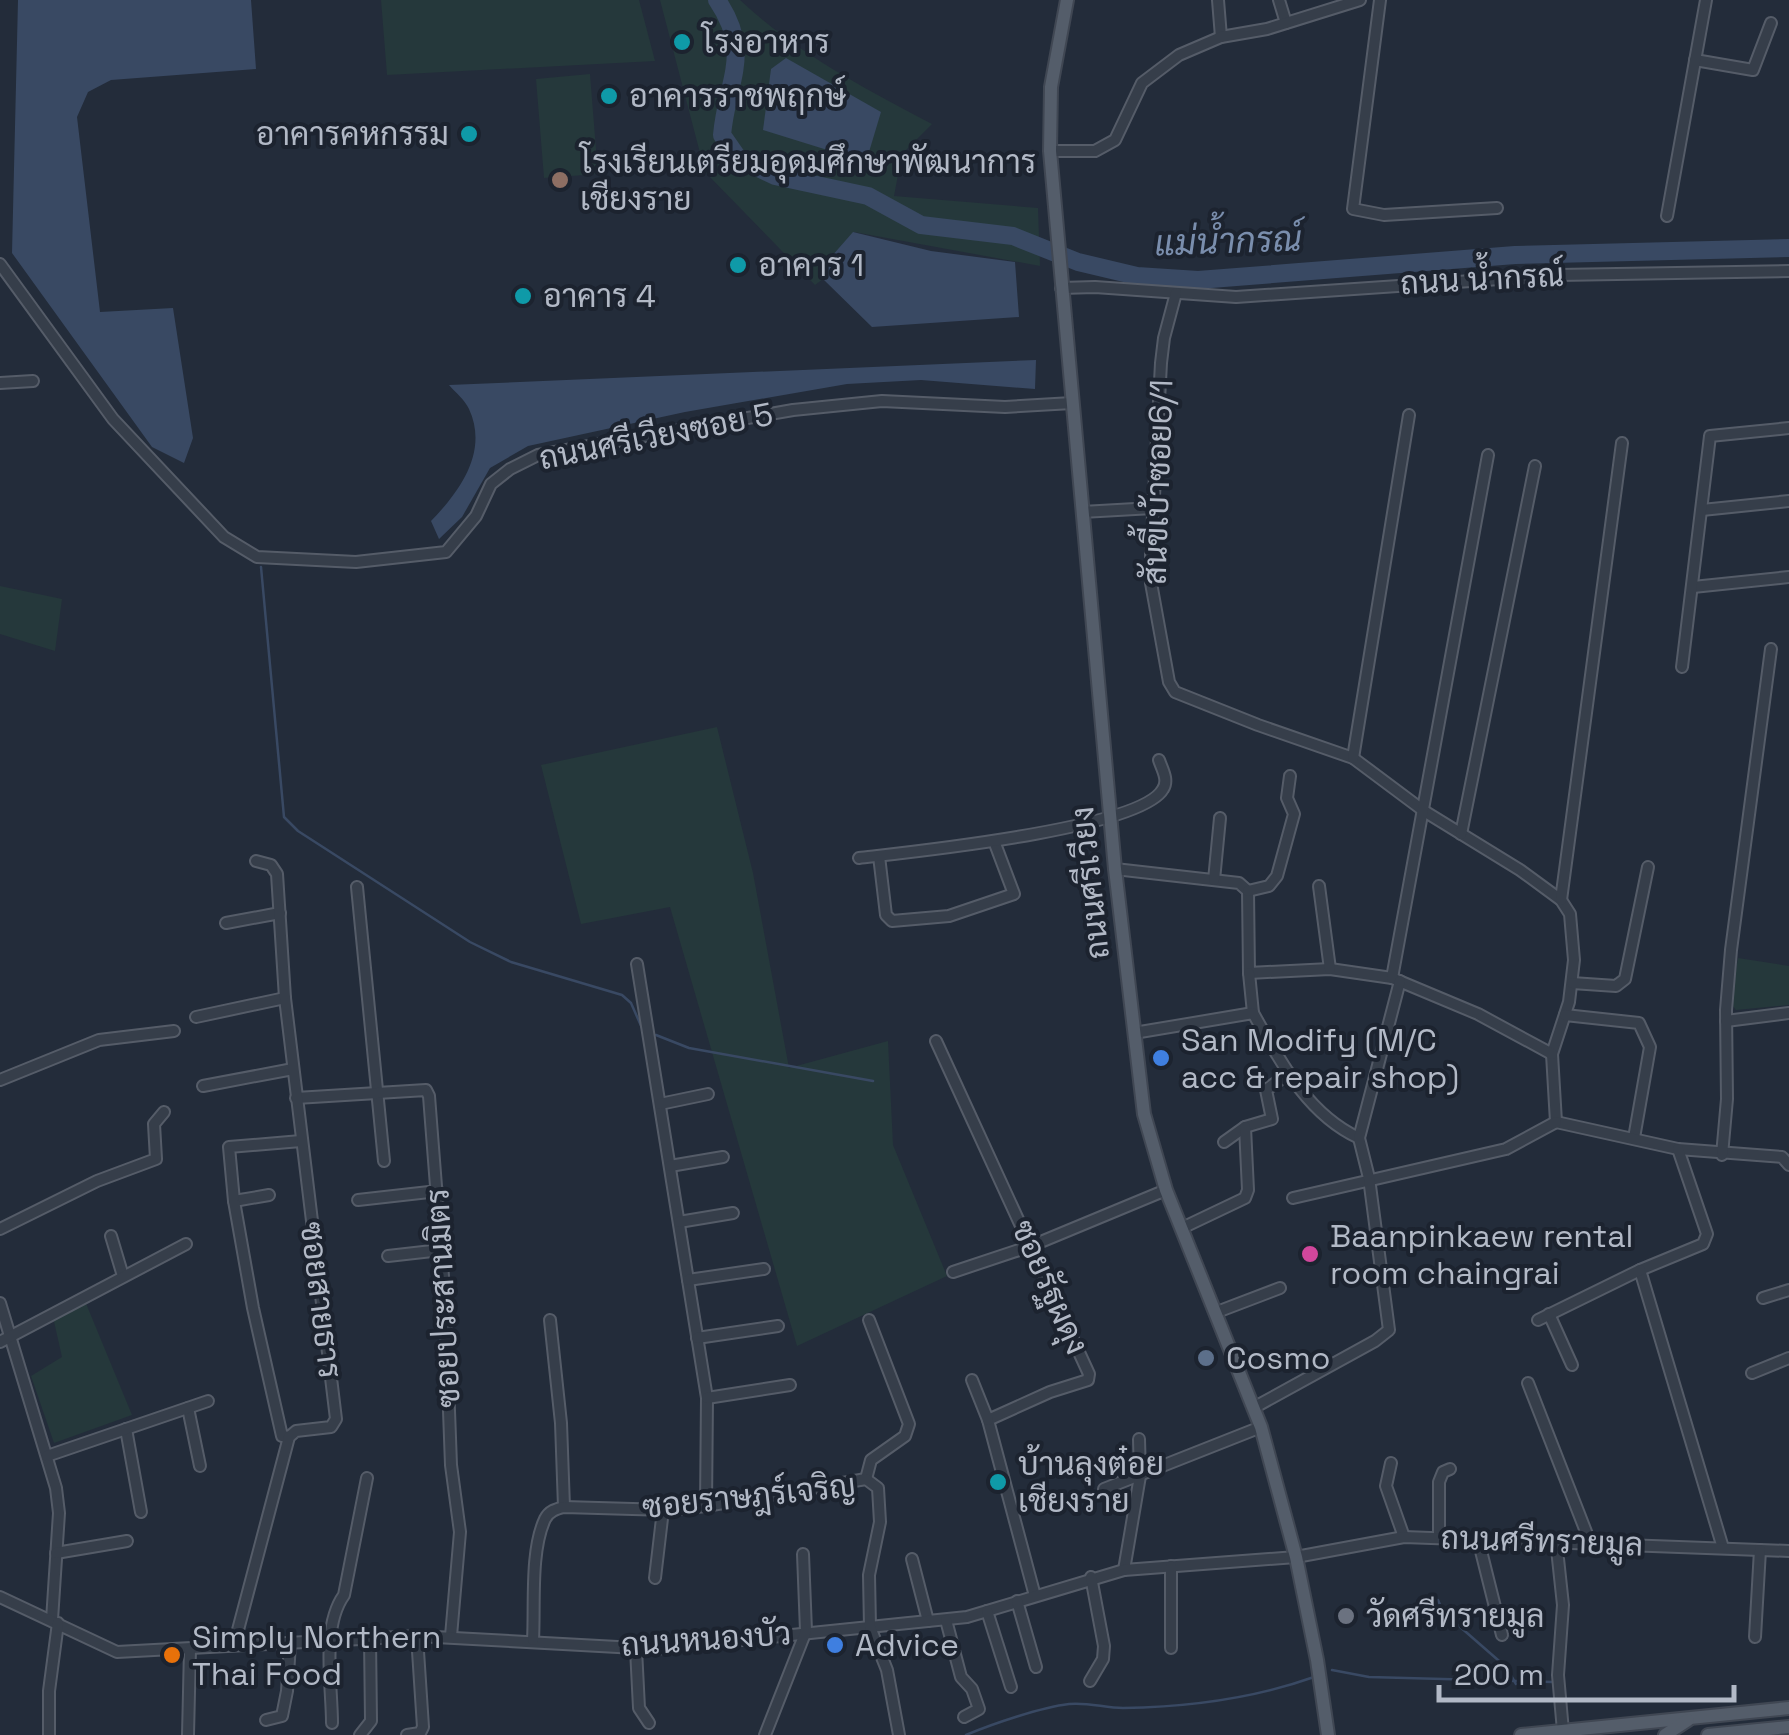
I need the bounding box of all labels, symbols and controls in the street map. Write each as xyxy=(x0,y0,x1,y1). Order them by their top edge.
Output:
place label: โรงอาหาร xyxy=(700,21,830,62)
marker: โรงอาหาร xyxy=(671,31,693,53)
place label: อาคารราชพฤกษ์ xyxy=(629,75,846,116)
marker: อาคารราชพฤกษ์ xyxy=(598,85,620,107)
place label: อาคารคหกรรม xyxy=(256,114,449,154)
marker: อาคารคหกรรม xyxy=(458,123,480,145)
place label: โรงเรียนเตรียมอุดมศึกษาพัฒนาการ เชียงราย xyxy=(578,141,1036,219)
marker: โรงเรียนเตรียมอุดมศึกษาพัฒนาการ เชียงราย xyxy=(549,169,571,191)
water label: แม่น้ำกรณ์ xyxy=(1153,206,1307,266)
place label: อาคาร 1 xyxy=(758,245,864,285)
street label: ถนน น้ำกรณ์ xyxy=(1399,246,1565,303)
marker: อาคาร 1 xyxy=(727,254,749,276)
place label: อาคาร 4 xyxy=(543,276,656,316)
marker: อาคาร 4 xyxy=(512,285,534,307)
street label: สันขี้เบ้าซอย6/1 xyxy=(1125,378,1182,585)
street label: ถนนศรีเวียงซอย 5 xyxy=(536,394,776,478)
street label: ถนนศรีเวียง xyxy=(1062,805,1118,961)
place label: San Modify (M/C acc & repair shop) xyxy=(1181,1020,1459,1097)
marker: San Modify (M/C acc & repair shop) xyxy=(1150,1047,1172,1069)
street label: ซอยประสานมิตร xyxy=(417,1187,469,1409)
street label: ซอยรัฐผดุง xyxy=(1001,1214,1097,1361)
place label: Baanpinkaew rental room chaingrai xyxy=(1330,1216,1633,1293)
street label: ซอยสายธาร xyxy=(292,1219,350,1381)
marker: Baanpinkaew rental room chaingrai xyxy=(1299,1243,1321,1265)
place label: Cosmo xyxy=(1226,1338,1330,1378)
marker: Cosmo xyxy=(1195,1347,1217,1369)
place label: บ้านลุงต๋อย เชียงราย xyxy=(1018,1443,1164,1521)
street label: ซอยราษฎร์เจริญ xyxy=(640,1464,858,1528)
marker: บ้านลุงต๋อย เชียงราย xyxy=(987,1471,1009,1493)
street label: ถนนศรีทรายมูล xyxy=(1440,1517,1644,1567)
place label: วัดศรีทรายมูล xyxy=(1366,1596,1545,1638)
marker: วัดศรีทรายมูล xyxy=(1335,1605,1357,1627)
street label: ถนนหนองบัว xyxy=(620,1613,792,1665)
place label: Simply Northern Thai Food xyxy=(192,1617,441,1694)
place label: Advice xyxy=(855,1625,959,1665)
marker: Advice xyxy=(824,1634,846,1656)
scale bar xyxy=(1439,1640,1734,1702)
marker: Simply Northern Thai Food xyxy=(161,1644,183,1666)
text: 200 m xyxy=(1454,1655,1544,1694)

